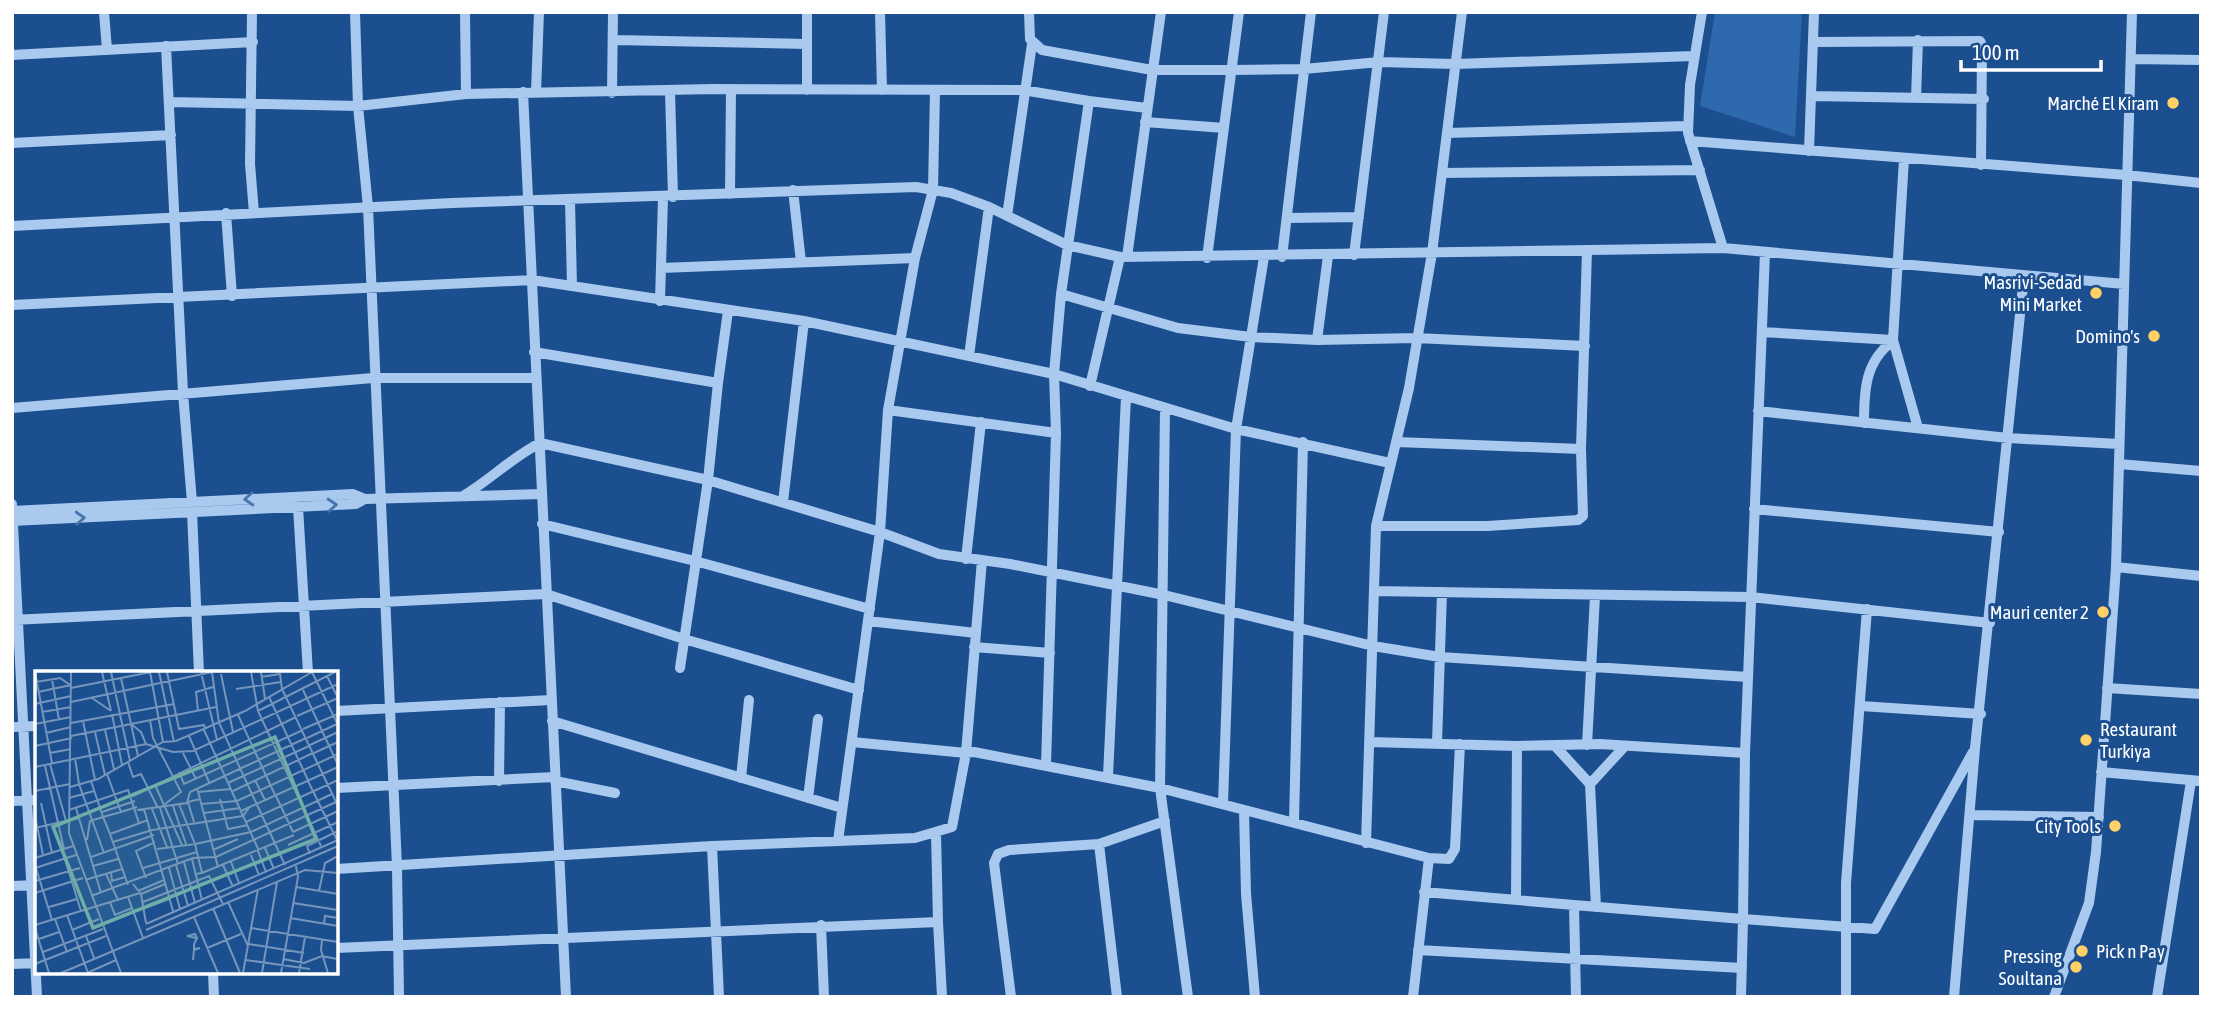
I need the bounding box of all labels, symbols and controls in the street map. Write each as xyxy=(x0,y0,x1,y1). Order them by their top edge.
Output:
scale bar xyxy=(1961,28,2101,72)
text: 100 m xyxy=(1972,40,2020,64)
place label: Marché El Kiram xyxy=(2047,92,2159,114)
marker: Marché El Kiram xyxy=(2165,95,2181,111)
place label: Masrivi-Sedad Mini Market xyxy=(1983,271,2082,315)
marker: Masrivi-Sedad Mini Market xyxy=(2088,285,2104,301)
place label: Domino's xyxy=(2075,325,2140,347)
marker: Domino's xyxy=(2146,328,2162,344)
one-way arrow xyxy=(243,491,254,506)
one-way arrow xyxy=(327,498,338,513)
one-way arrow xyxy=(75,511,86,526)
place label: Mauri center 2 xyxy=(1990,601,2089,623)
marker: Mauri center 2 xyxy=(2095,604,2111,620)
inset map xyxy=(35,671,338,974)
place label: Restaurant Turkiya xyxy=(2100,718,2177,762)
marker: Restaurant Turkiya xyxy=(2078,732,2094,748)
place label: City Tools xyxy=(2035,815,2101,837)
marker: City Tools xyxy=(2107,818,2123,834)
place label: Pick n Pay xyxy=(2096,940,2165,962)
marker: Pick n Pay xyxy=(2074,943,2090,959)
place label: Pressing Soultana xyxy=(1999,945,2063,989)
marker: Pressing Soultana xyxy=(2068,959,2084,975)

